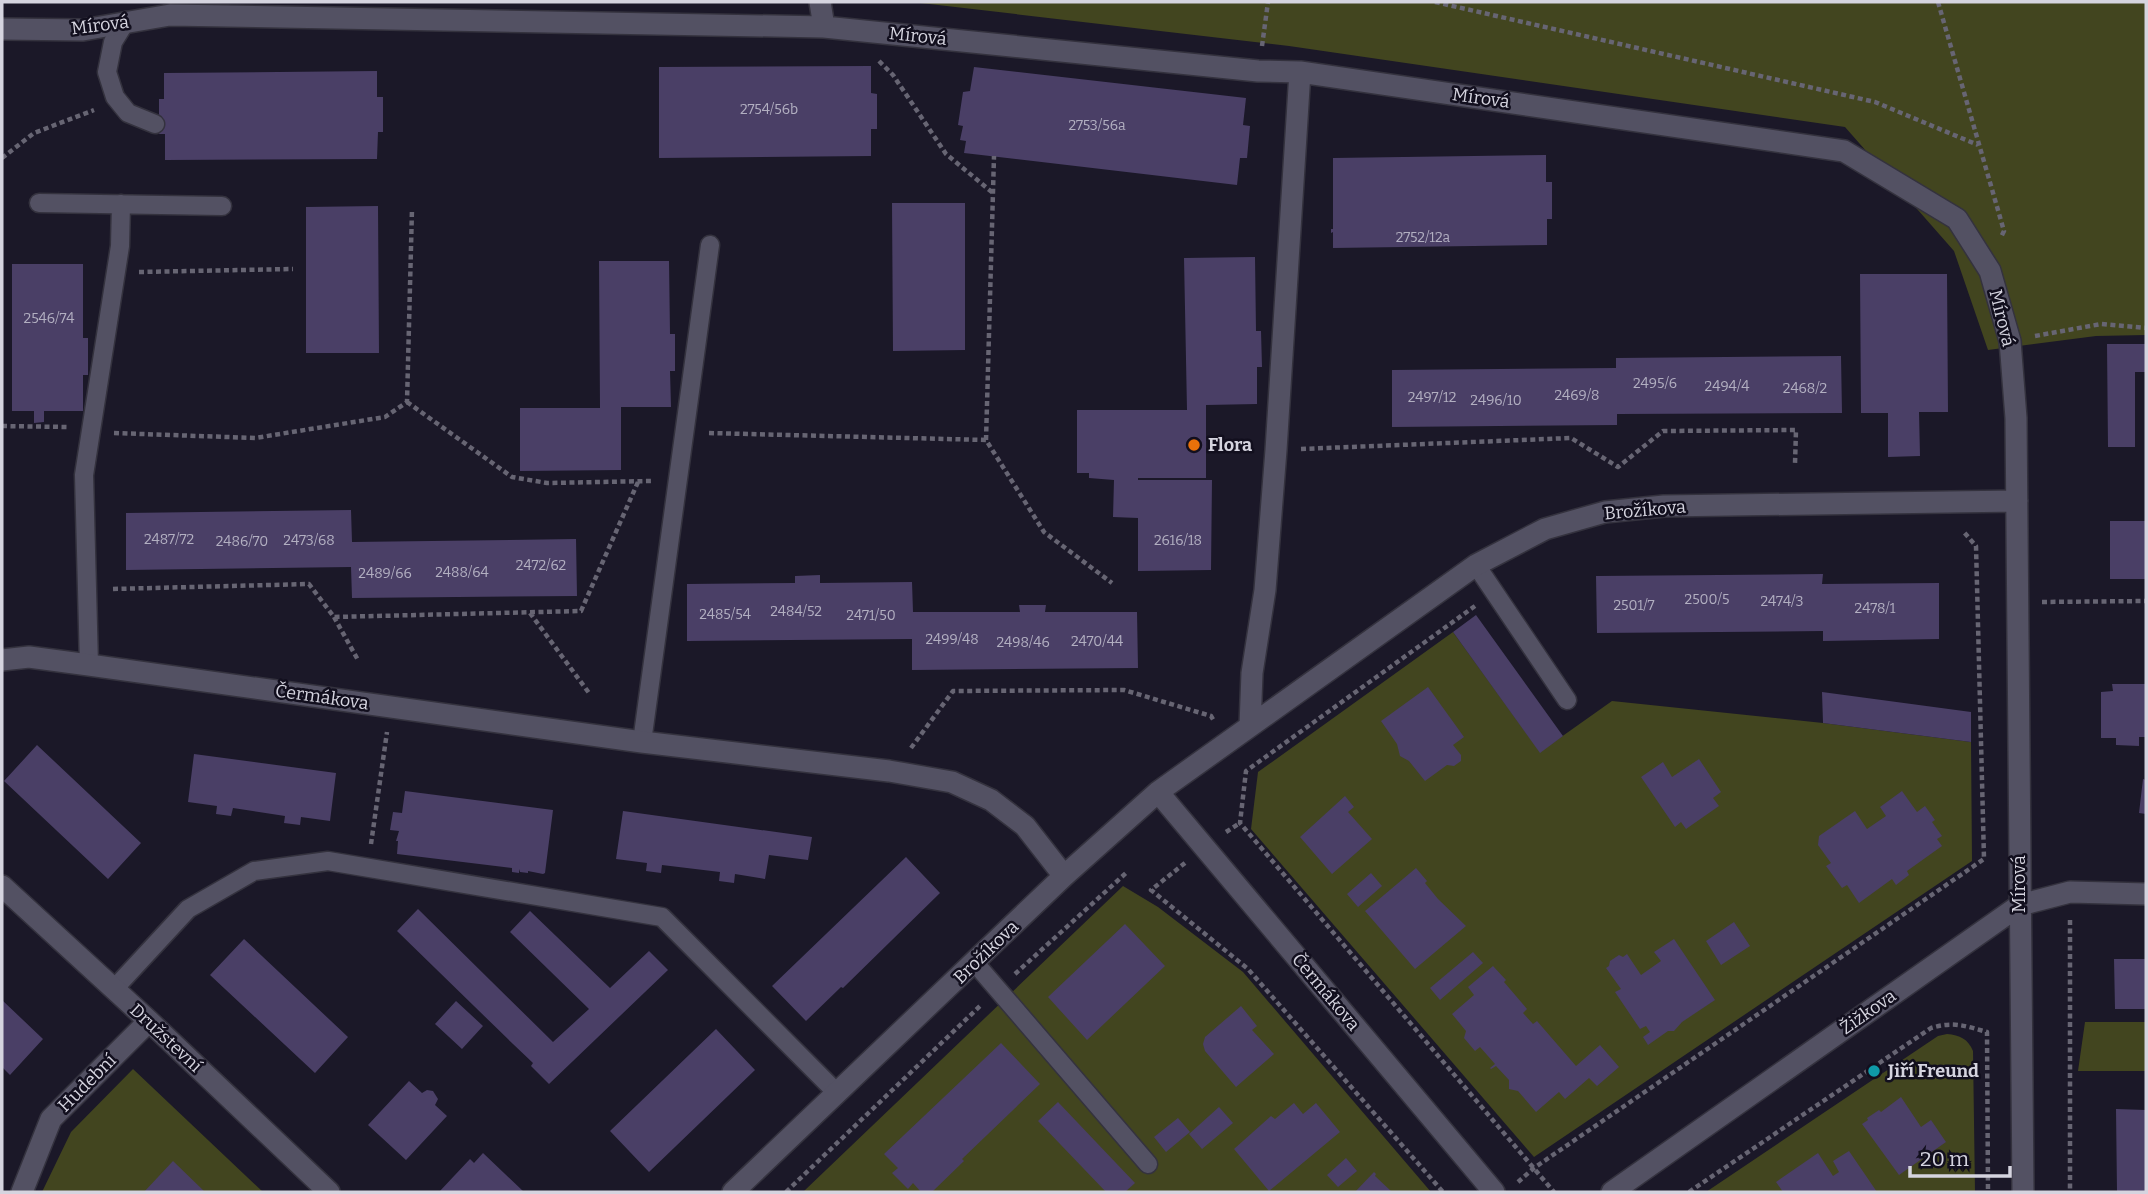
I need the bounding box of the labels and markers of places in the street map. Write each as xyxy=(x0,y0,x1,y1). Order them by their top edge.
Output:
place label: Flora xyxy=(1208,434,1252,456)
marker: Flora xyxy=(1186,437,1202,453)
place label: Jiří Freund xyxy=(1887,1060,1979,1082)
marker: Jiří Freund xyxy=(1866,1063,1882,1079)

